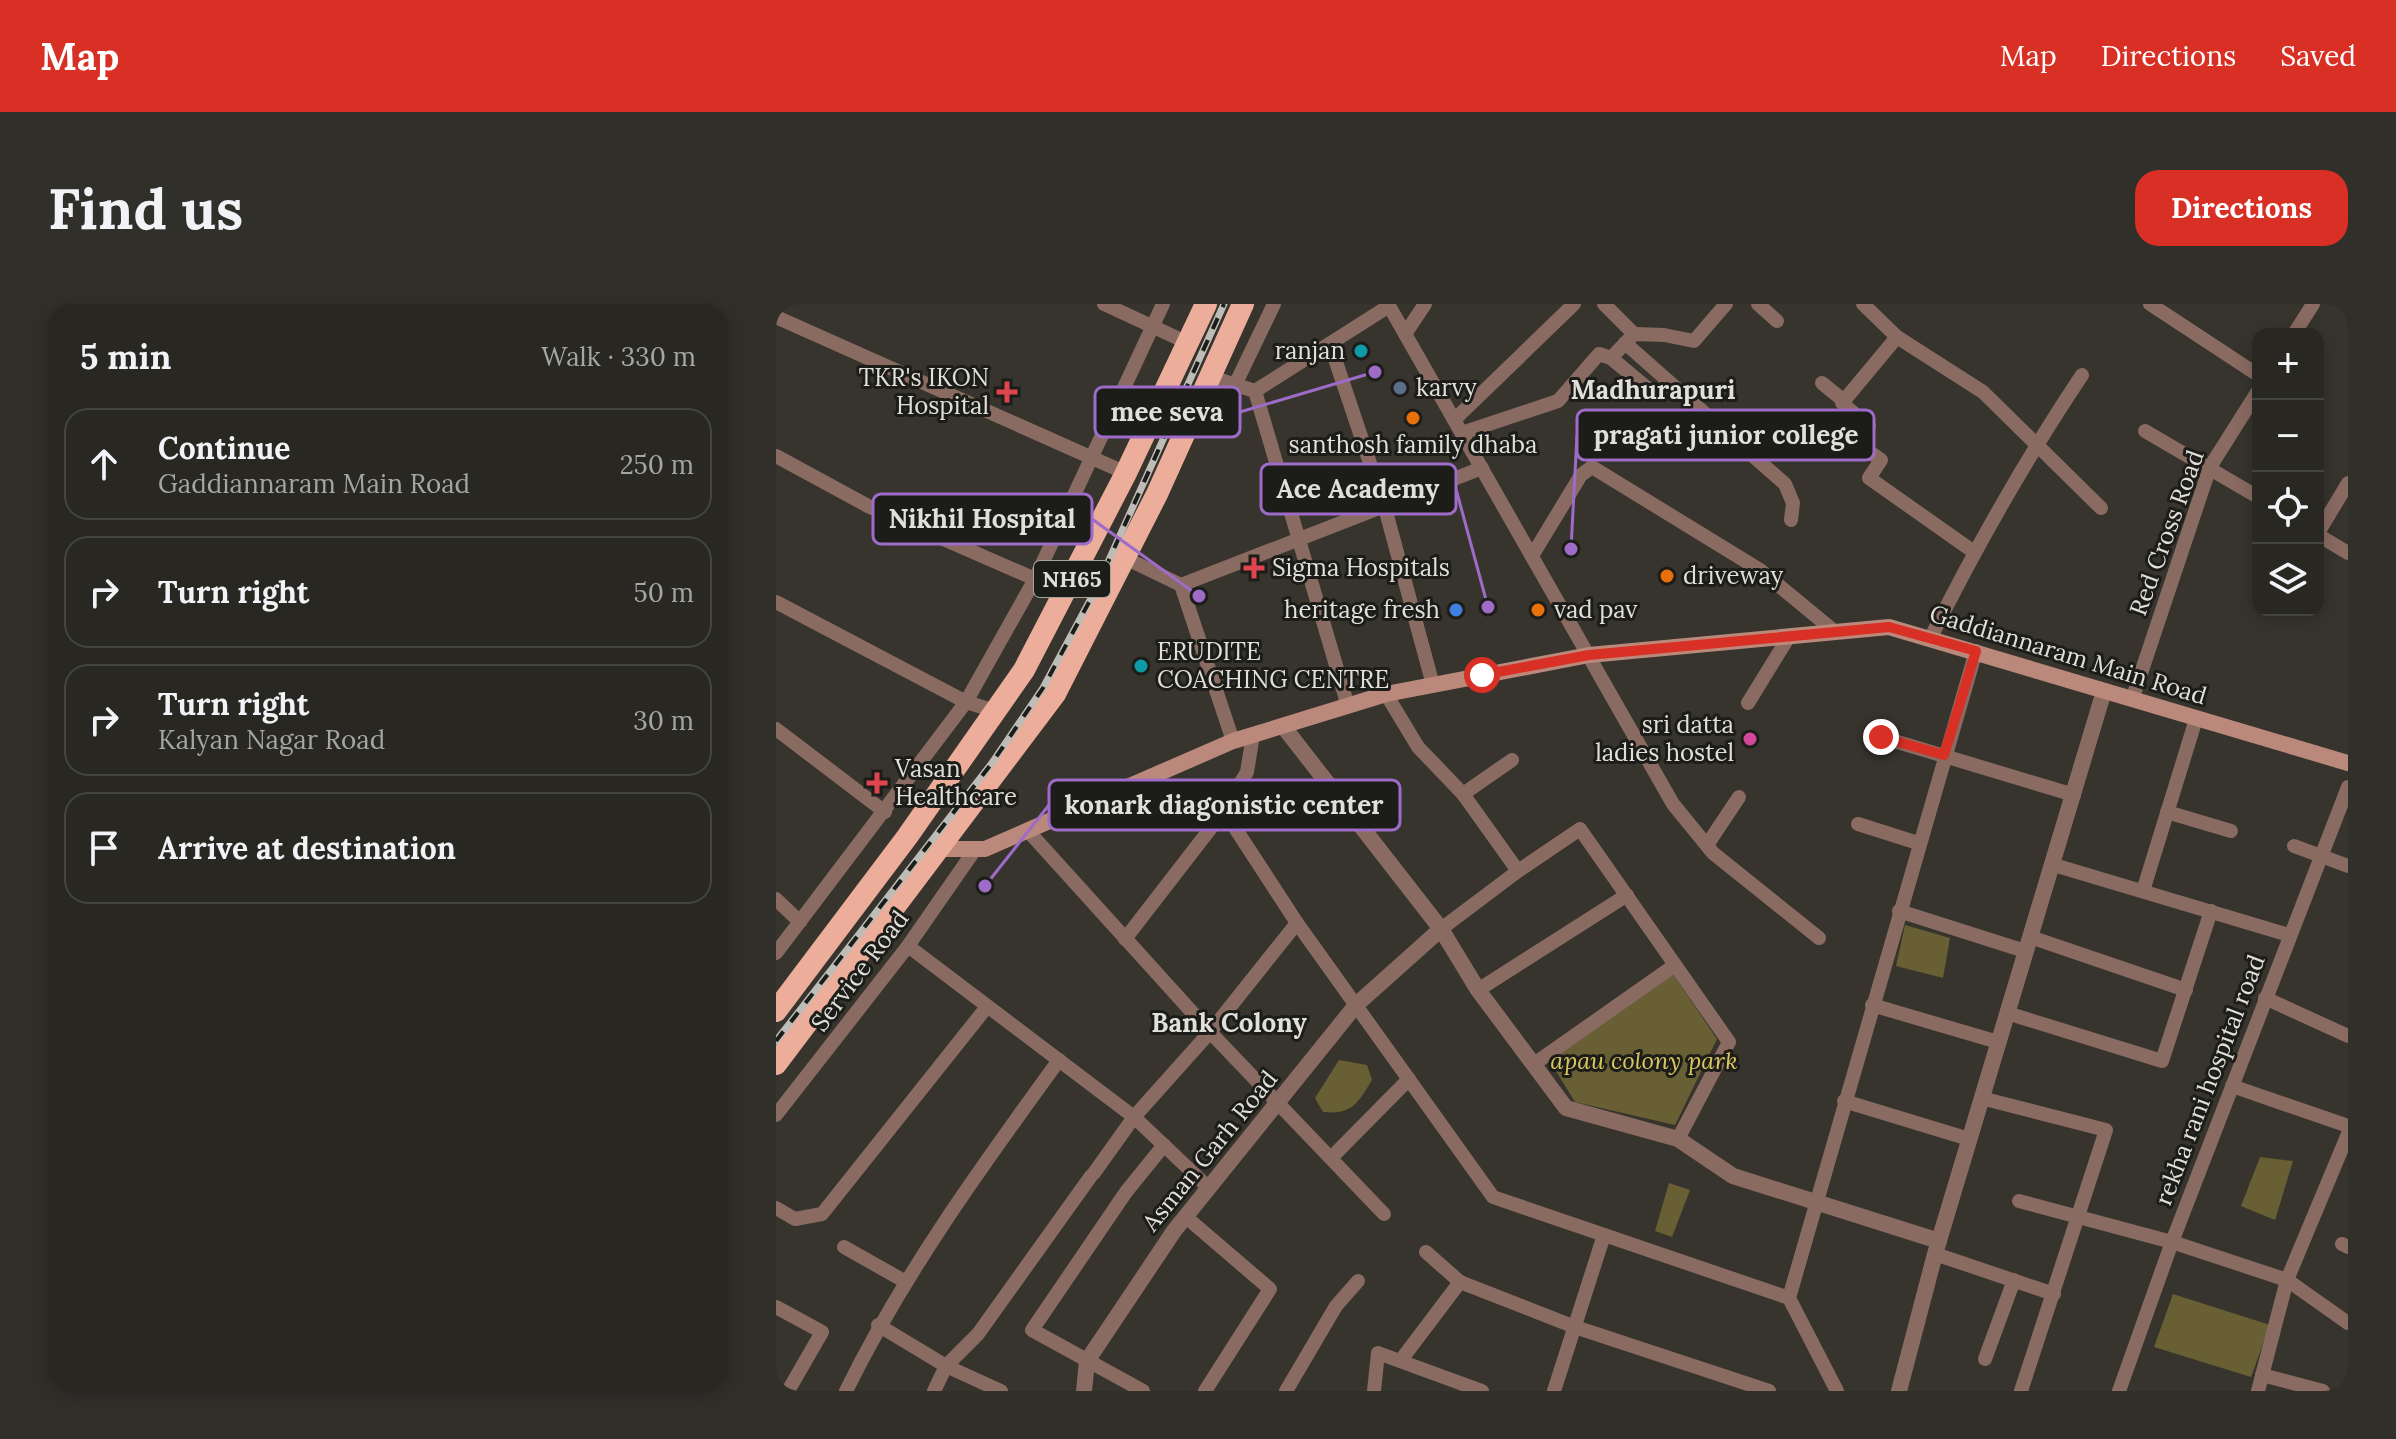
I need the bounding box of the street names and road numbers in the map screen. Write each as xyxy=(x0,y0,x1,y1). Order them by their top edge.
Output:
street label: Red Cross Road xyxy=(2122,446,2211,620)
road number: NH65 xyxy=(1034,561,1110,597)
street label: Gaddiannaram Main Road xyxy=(1926,598,2210,711)
street label: Service Road xyxy=(804,904,915,1037)
street label: rekha rani hospital road xyxy=(2147,950,2272,1210)
street label: Asman Garh Road xyxy=(1135,1064,1284,1238)

